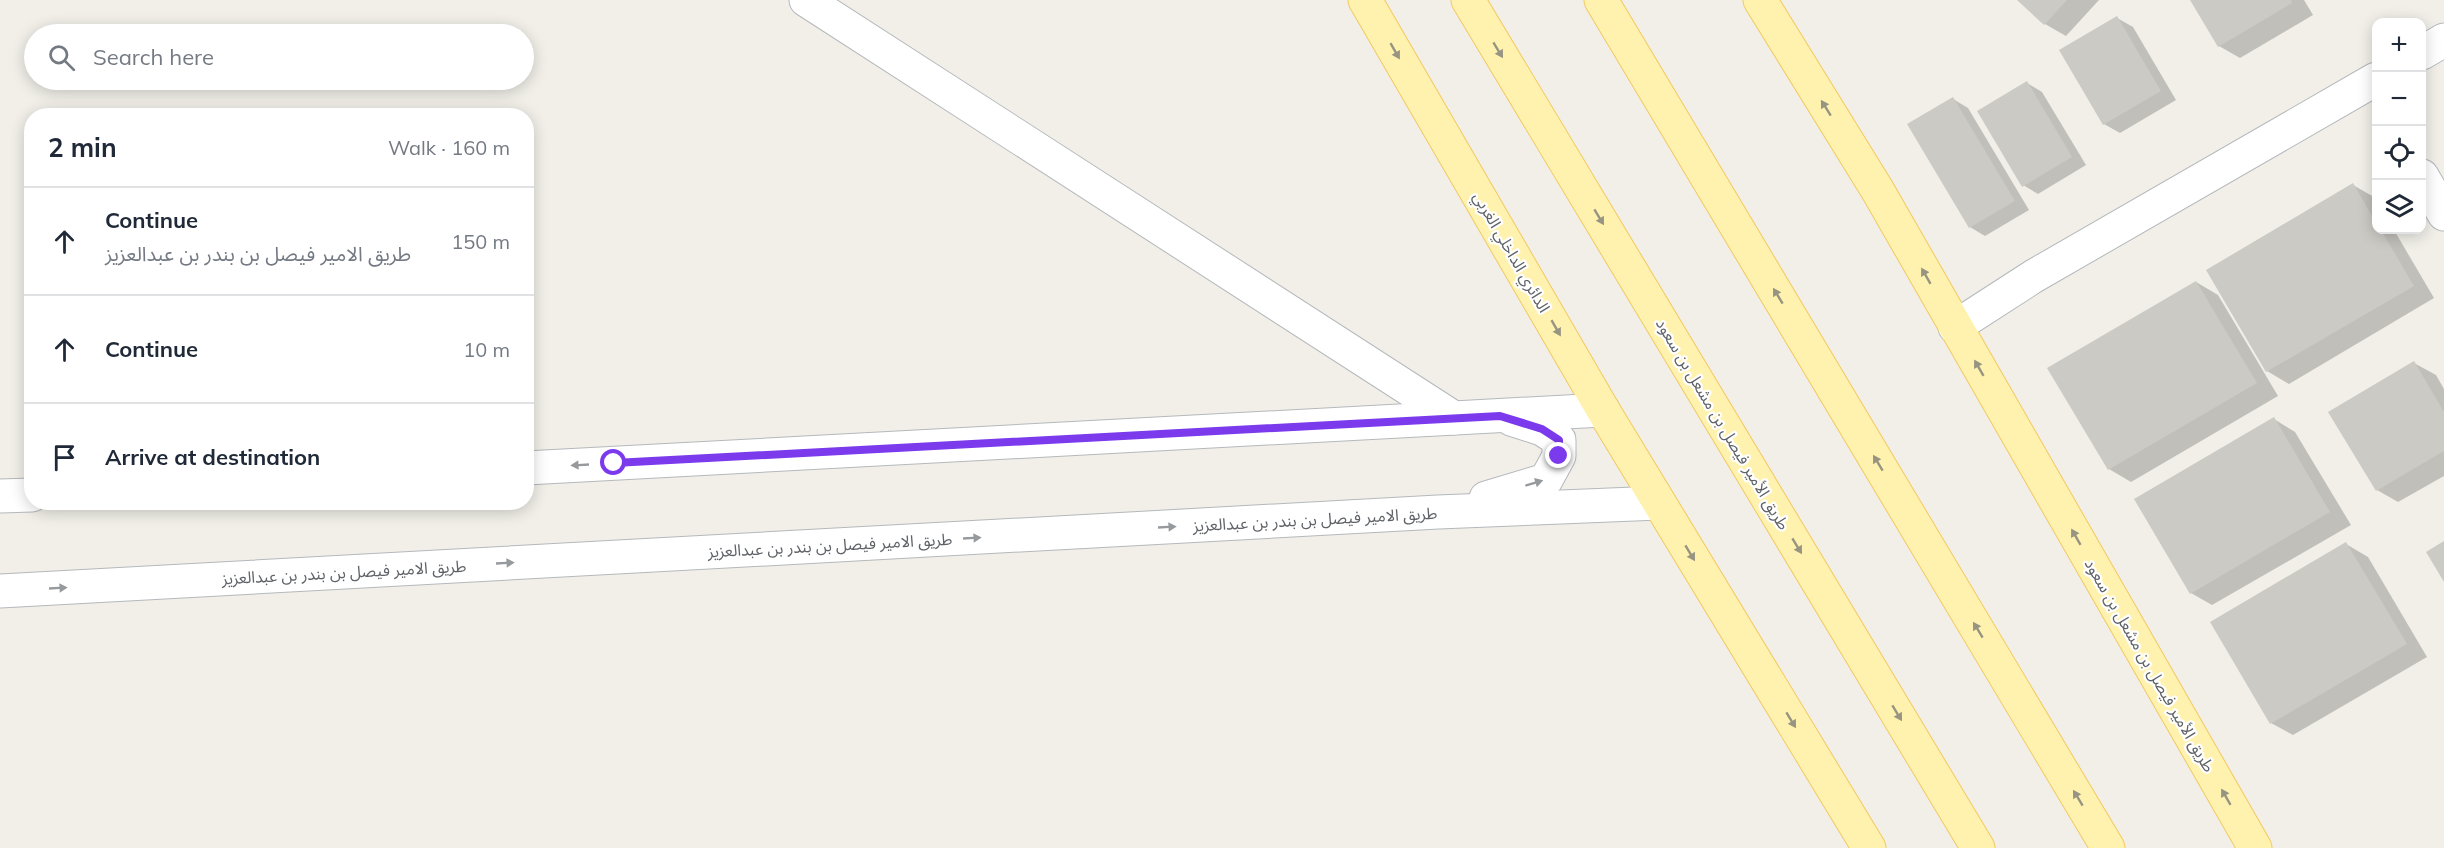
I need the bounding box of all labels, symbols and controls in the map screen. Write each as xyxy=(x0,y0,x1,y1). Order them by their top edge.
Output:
map controls xyxy=(2372,18,2426,234)
button: + xyxy=(2372,18,2426,72)
search box xyxy=(24,24,534,90)
icon: search xyxy=(45,41,78,74)
one-way arrow xyxy=(1493,42,1504,58)
text: Search here xyxy=(93,43,214,71)
one-way arrow xyxy=(1389,43,1400,59)
button: − xyxy=(2372,72,2426,126)
one-way arrow xyxy=(1821,100,1832,116)
button: locate xyxy=(2372,126,2426,180)
text: 2 min xyxy=(48,131,117,164)
text: Walk · 160 m xyxy=(388,135,510,160)
button: layers xyxy=(2372,180,2426,234)
street label: الدائري الداخلي الغربي xyxy=(1467,188,1555,317)
text: Continue xyxy=(105,206,198,234)
one-way arrow xyxy=(1593,209,1604,225)
icon: ahead xyxy=(48,225,81,258)
text: 150 m xyxy=(451,229,510,254)
text: طريق الامير فيصل بن بندر بن عبدالعزيز xyxy=(105,241,411,266)
one-way arrow xyxy=(1921,267,1931,284)
one-way arrow xyxy=(1772,288,1783,304)
street label: طريق الأمير فيصل بن مشعل بن سعود xyxy=(1651,315,1794,534)
one-way arrow xyxy=(1550,320,1561,336)
icon: ahead xyxy=(48,333,81,366)
text: Continue xyxy=(105,335,198,363)
text: 10 m xyxy=(463,337,510,362)
one-way arrow xyxy=(1974,360,1984,377)
icon: arrive xyxy=(48,441,81,474)
route end xyxy=(1545,442,1571,468)
text: Arrive at destination xyxy=(105,443,320,471)
route start xyxy=(600,449,626,475)
one-way arrow xyxy=(1872,455,1883,471)
one-way arrow xyxy=(570,460,589,469)
one-way arrow xyxy=(1525,478,1543,487)
street label: طريق الامير فيصل بن بندر بن عبدالعزيز xyxy=(1191,503,1438,536)
one-way arrow xyxy=(1157,522,1176,531)
street label: طريق الامير فيصل بن بندر بن عبدالعزيز xyxy=(706,529,953,562)
one-way arrow xyxy=(2071,529,2082,545)
one-way arrow xyxy=(963,533,982,542)
one-way arrow xyxy=(1791,538,1802,554)
one-way arrow xyxy=(1684,545,1695,561)
street label: طريق الأمير فيصل بن مشعل بن سعود xyxy=(2080,555,2220,776)
street label: طريق الامير فيصل بن بندر بن عبدالعزيز xyxy=(220,556,467,589)
one-way arrow xyxy=(495,559,514,568)
one-way arrow xyxy=(49,584,68,593)
one-way arrow xyxy=(1972,622,1983,638)
one-way arrow xyxy=(1892,705,1903,721)
one-way arrow xyxy=(1785,712,1796,728)
one-way arrow xyxy=(2221,788,2231,805)
one-way arrow xyxy=(2072,790,2083,806)

